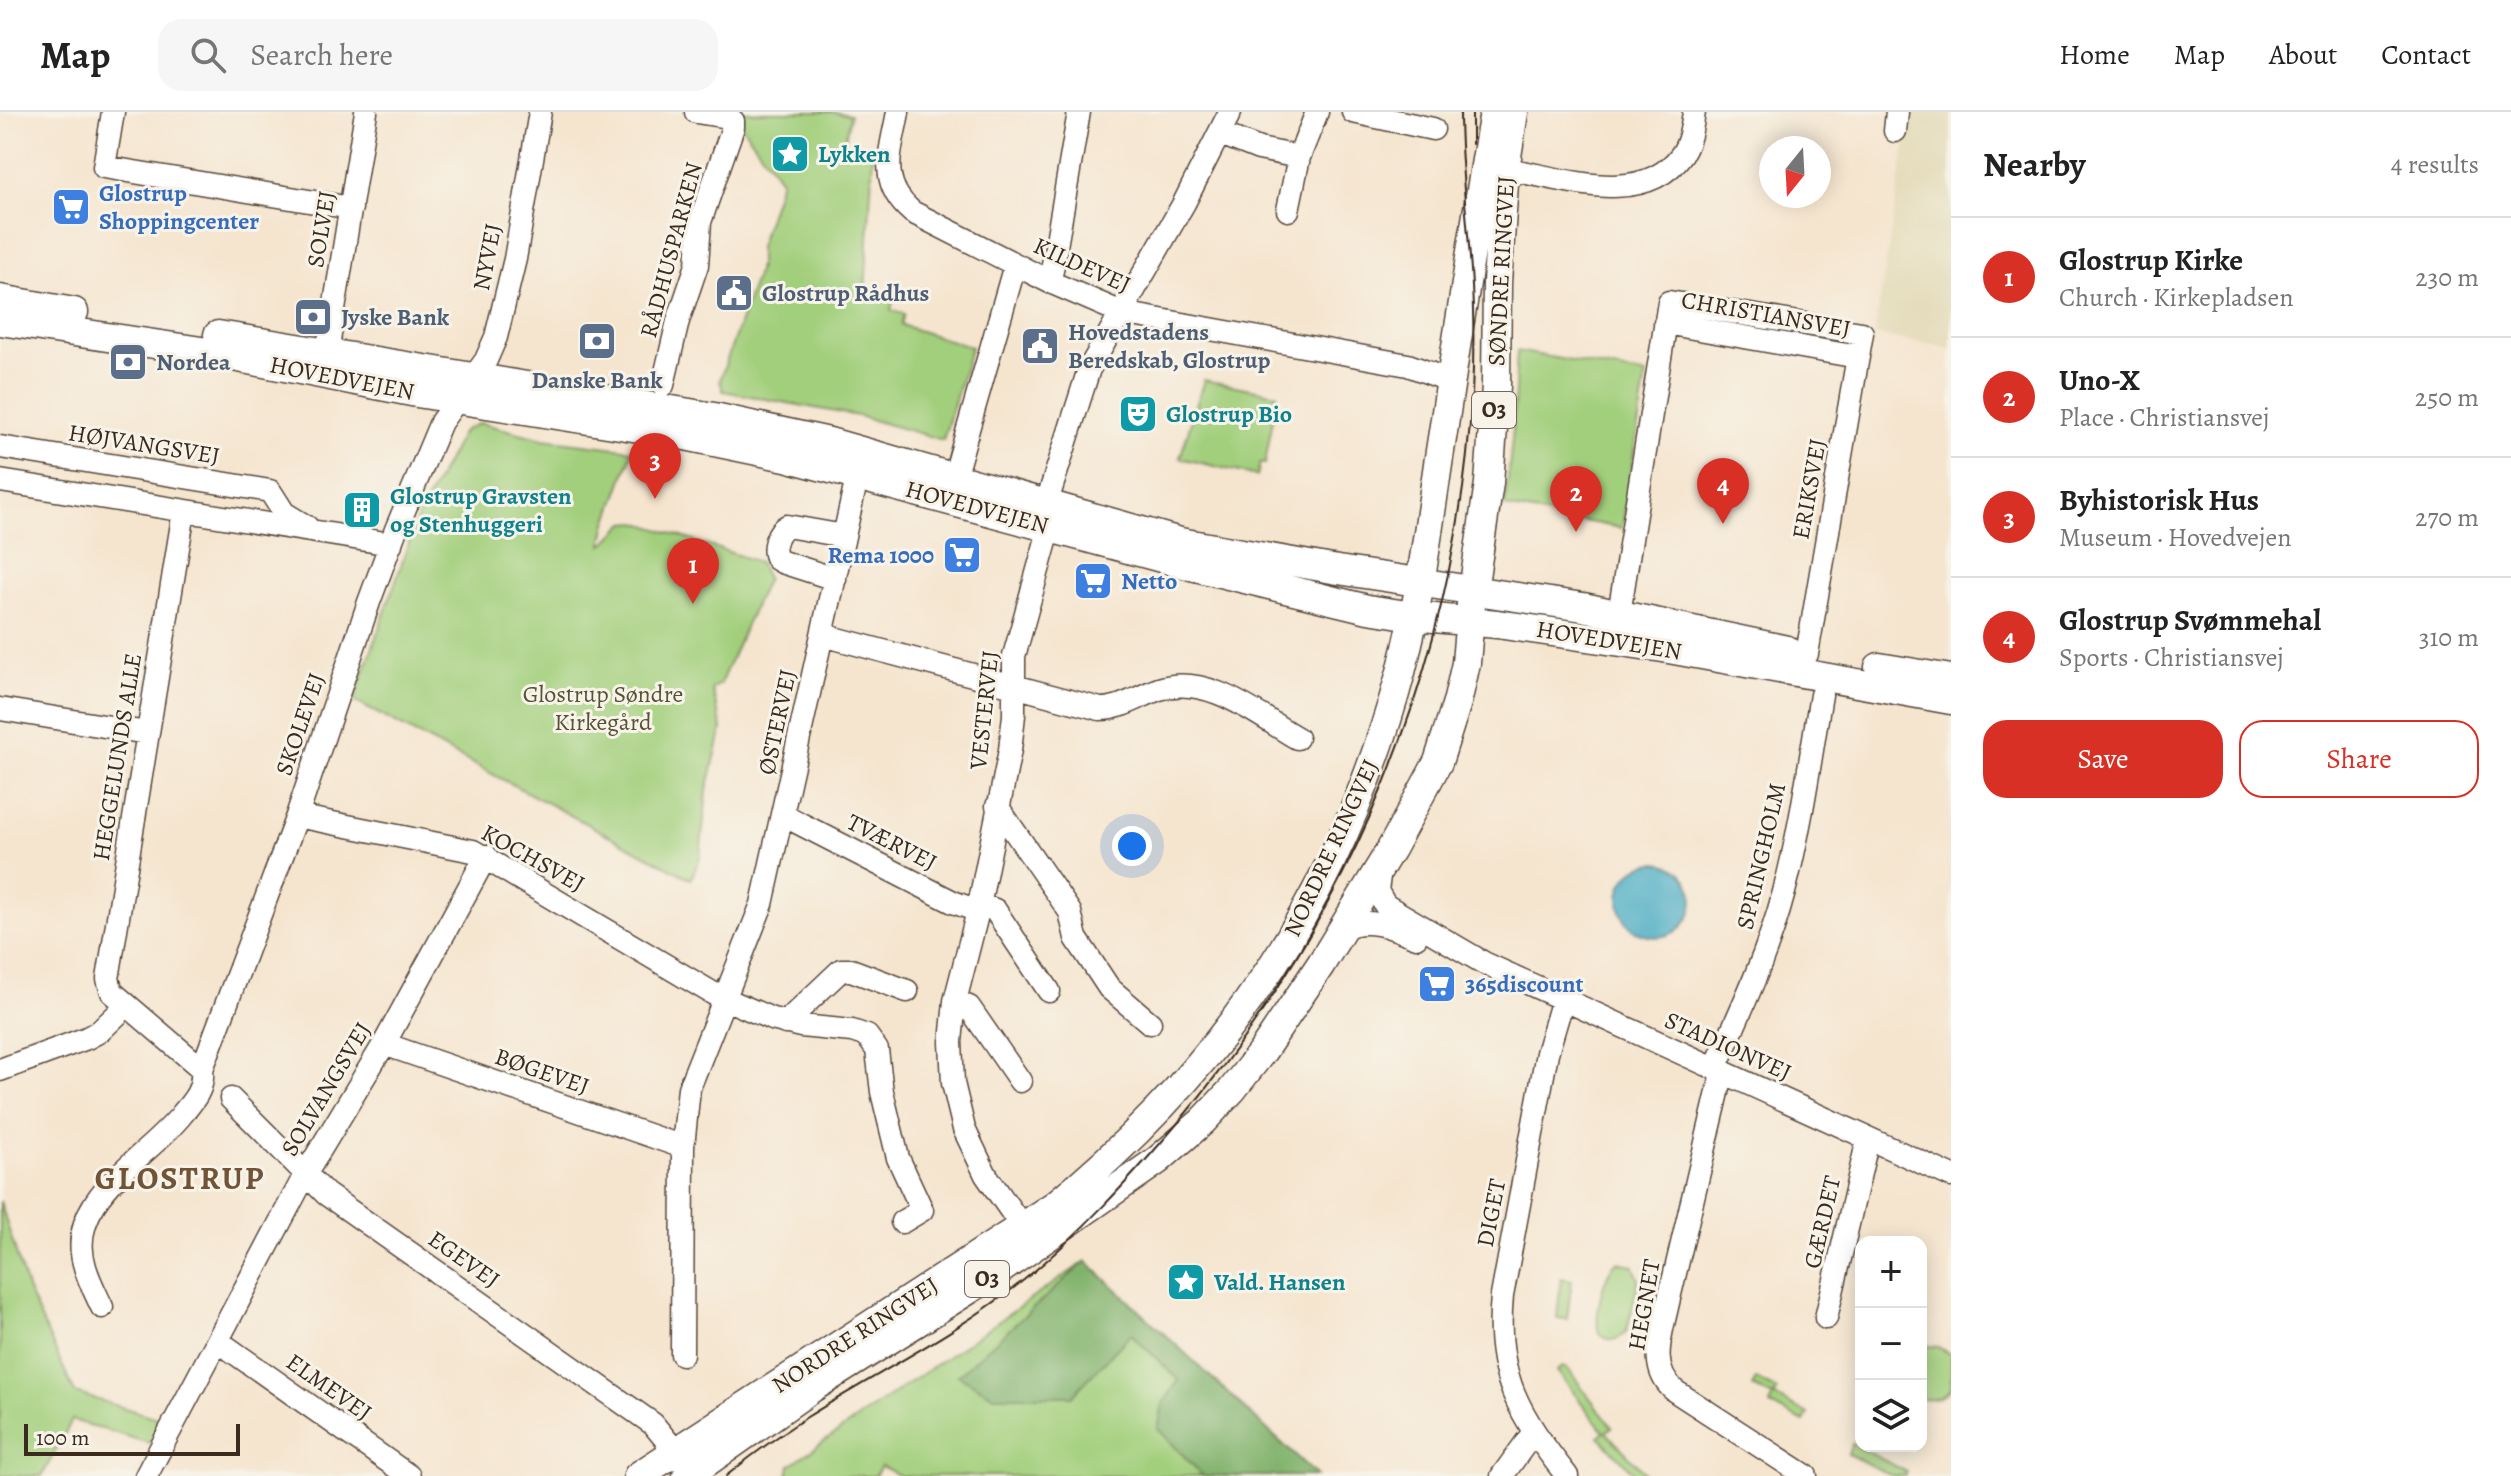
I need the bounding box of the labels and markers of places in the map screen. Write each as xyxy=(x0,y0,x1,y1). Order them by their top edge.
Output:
place icon: Lykken xyxy=(769,133,811,175)
place label: Lykken xyxy=(818,138,891,170)
place label: Glostrup Shoppingcenter xyxy=(99,177,259,237)
supermarket icon: Glostrup Shoppingcenter xyxy=(50,186,92,228)
public building icon: Glostrup Rådhus xyxy=(713,272,755,314)
place label: Glostrup Rådhus xyxy=(762,277,929,309)
bank icon: Jyske Bank xyxy=(292,296,334,338)
place label: Jyske Bank xyxy=(341,301,450,333)
place label: Hovedstadens Beredskab, Glostrup xyxy=(1068,316,1271,376)
bank icon: Danske Bank xyxy=(576,320,618,362)
public building icon: Hovedstadens Beredskab, Glostrup xyxy=(1019,325,1061,367)
bank icon: Nordea xyxy=(107,341,149,383)
place label: Nordea xyxy=(156,346,231,378)
place label: Danske Bank xyxy=(531,364,663,396)
theatre icon: Glostrup Bio xyxy=(1117,393,1159,435)
place label: Glostrup Bio xyxy=(1166,398,1292,430)
pin: 3 xyxy=(629,433,681,499)
pin: 4 xyxy=(1697,458,1749,524)
pin: 2 xyxy=(1550,466,1602,532)
place label: Glostrup Gravsten og Stenhuggeri xyxy=(390,480,572,540)
building icon: Glostrup Gravsten og Stenhuggeri xyxy=(341,489,383,531)
supermarket icon: Rema 1000 xyxy=(941,534,983,576)
pin: 1 xyxy=(667,538,719,604)
place label: Rema 1000 xyxy=(828,539,934,571)
supermarket icon: Netto xyxy=(1072,560,1114,602)
place label: Netto xyxy=(1121,565,1177,597)
supermarket icon: 365discount xyxy=(1416,963,1458,1005)
place label: 365discount xyxy=(1465,968,1583,1000)
place icon: Vald. Hansen xyxy=(1165,1261,1207,1303)
place label: Vald. Hansen xyxy=(1213,1266,1346,1298)

